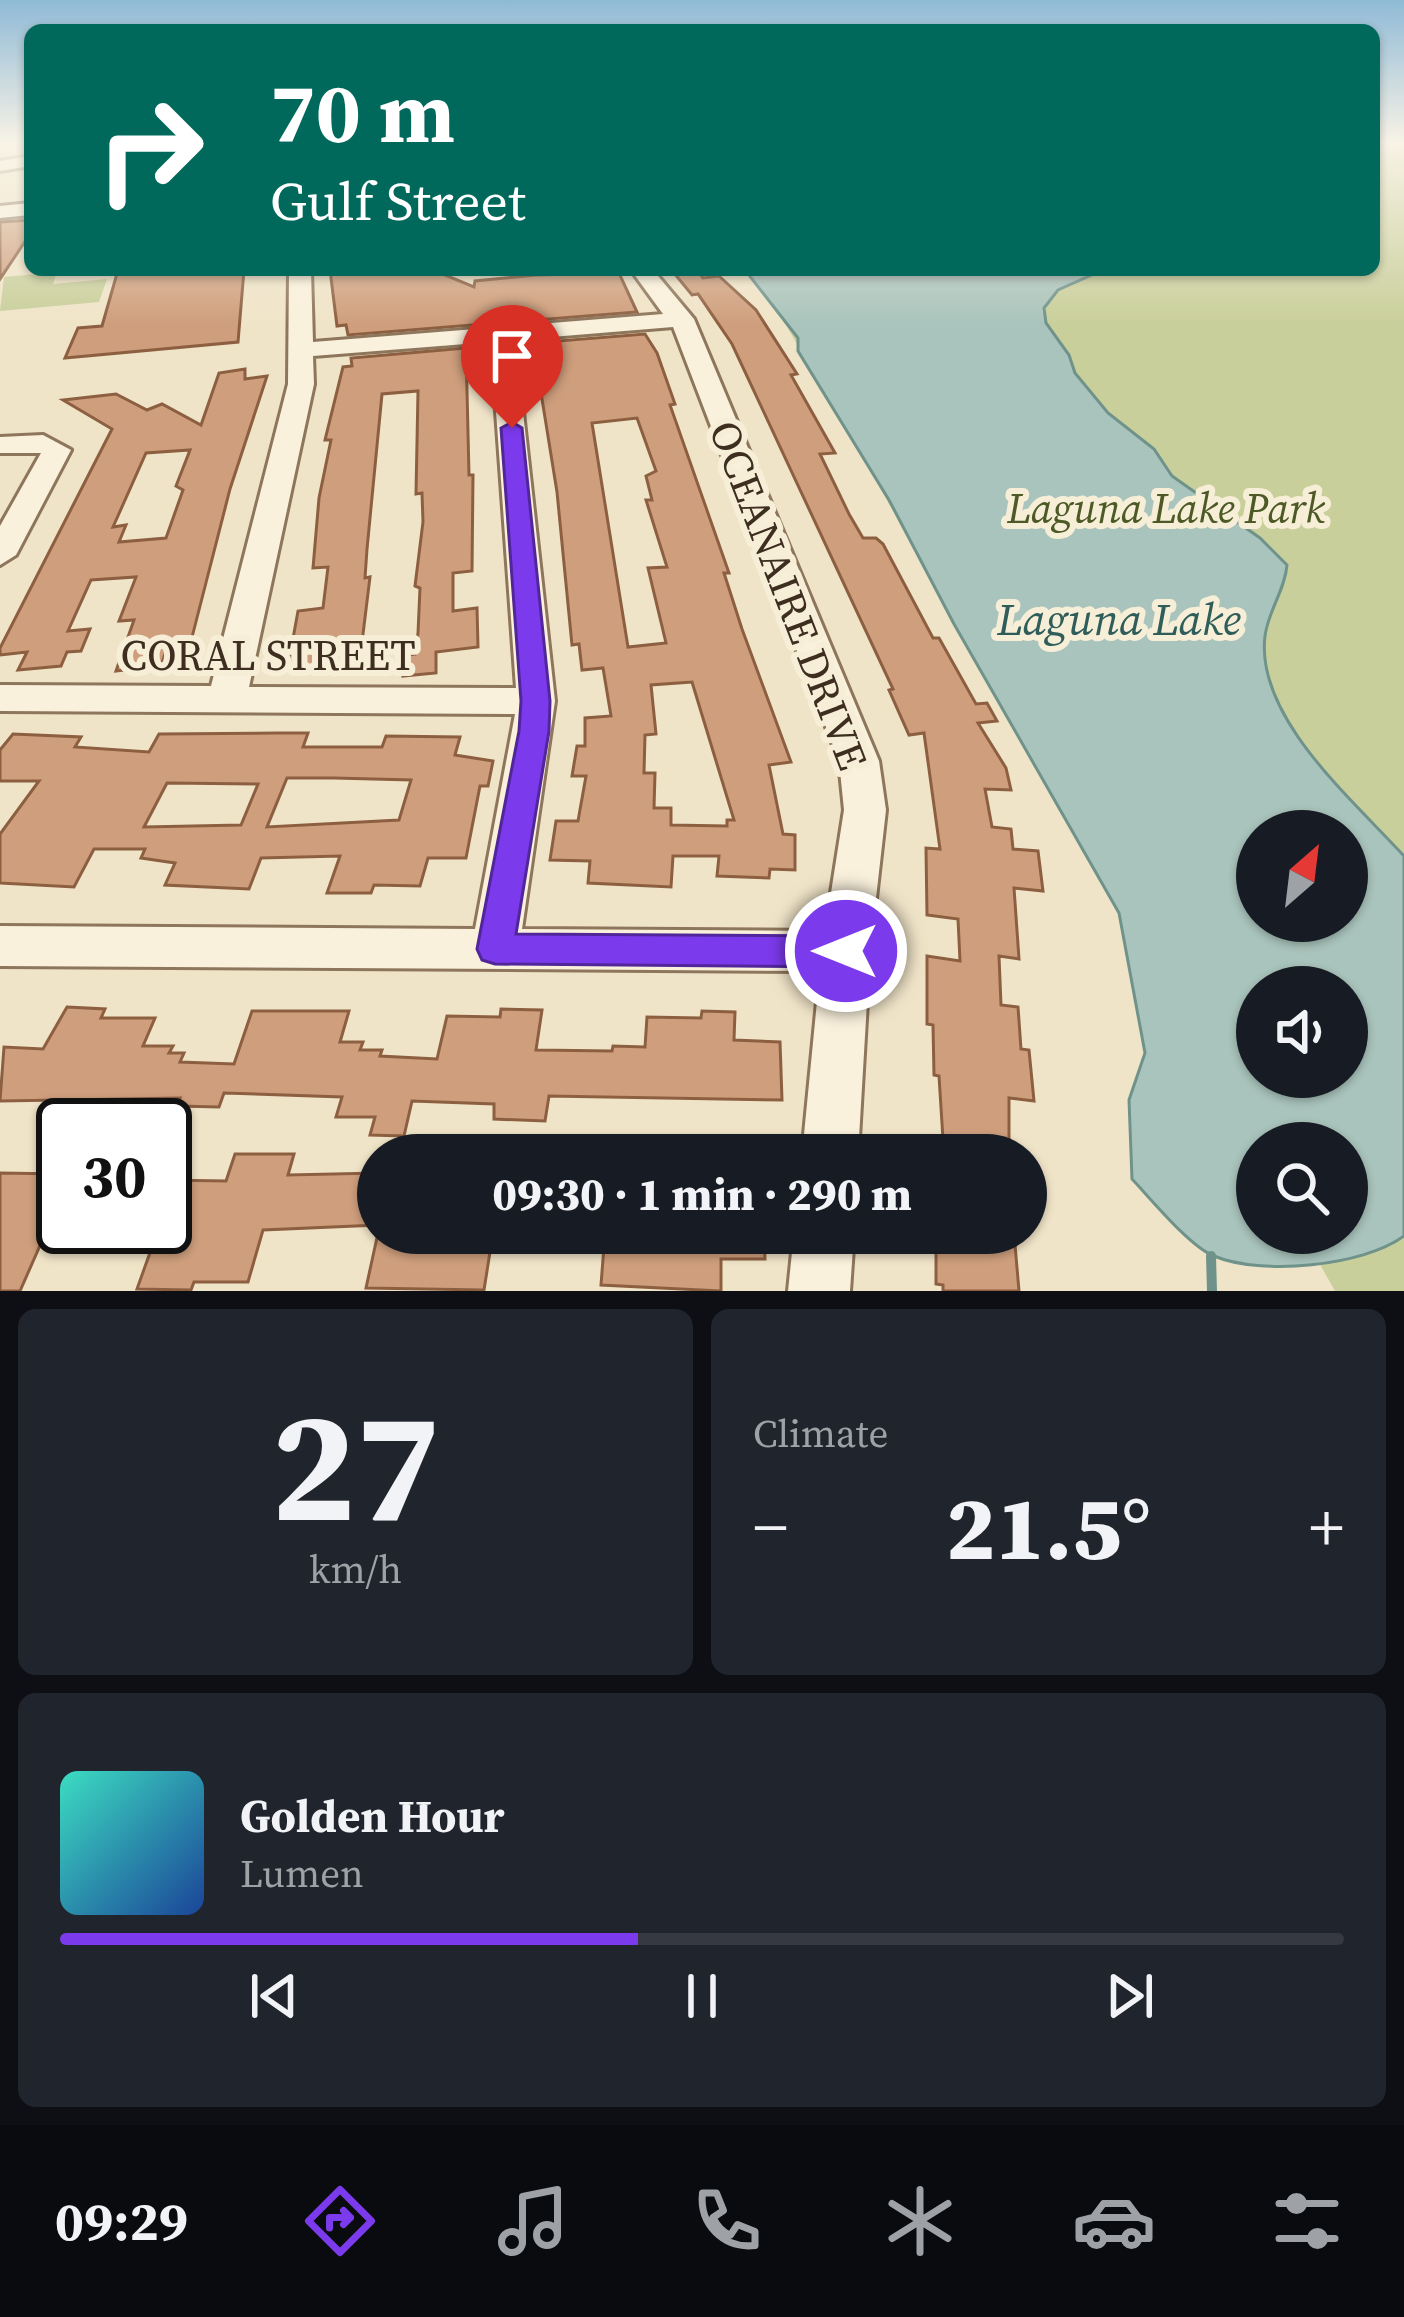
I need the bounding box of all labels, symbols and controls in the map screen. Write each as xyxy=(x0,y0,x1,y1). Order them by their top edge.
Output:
text: 70 m xyxy=(270,55,455,170)
icon: right xyxy=(72,72,228,228)
text: Gulf Street xyxy=(270,164,526,238)
pin xyxy=(461,305,563,428)
icon: arrive xyxy=(479,323,545,389)
street label: OCEANAIRE DRIVE xyxy=(696,412,882,778)
park label: Laguna Lake Park xyxy=(1006,479,1325,537)
water label: Laguna Lake xyxy=(996,588,1241,650)
street label: CORAL STREET xyxy=(120,626,416,684)
north arrow xyxy=(1236,810,1368,942)
map controls xyxy=(1236,810,1368,1254)
position arrow xyxy=(783,888,909,1014)
button: sound xyxy=(1236,966,1368,1098)
speed limit sign: 30 xyxy=(36,1098,192,1254)
button: search xyxy=(1236,1122,1368,1254)
text: 09:30 · 1 min · 290 m xyxy=(492,1163,912,1225)
text: 27 xyxy=(271,1358,440,1572)
text: Climate xyxy=(753,1407,888,1460)
text: 21.5° xyxy=(946,1466,1151,1589)
text: − xyxy=(753,1482,788,1572)
text: + xyxy=(1309,1482,1344,1572)
text: km/h xyxy=(309,1543,402,1596)
text: Golden Hour xyxy=(240,1785,504,1847)
text: Lumen xyxy=(240,1847,364,1900)
icon: previous xyxy=(241,1963,307,2029)
icon: pause xyxy=(669,1963,735,2029)
icon: next xyxy=(1097,1963,1163,2029)
icon: directions xyxy=(298,2179,382,2263)
icon: music xyxy=(491,2179,575,2263)
icon: phone xyxy=(685,2179,769,2263)
icon: climate xyxy=(878,2179,962,2263)
icon: car xyxy=(1072,2179,1156,2263)
icon: filters xyxy=(1265,2179,1349,2263)
text: 09:29 xyxy=(55,2184,188,2258)

